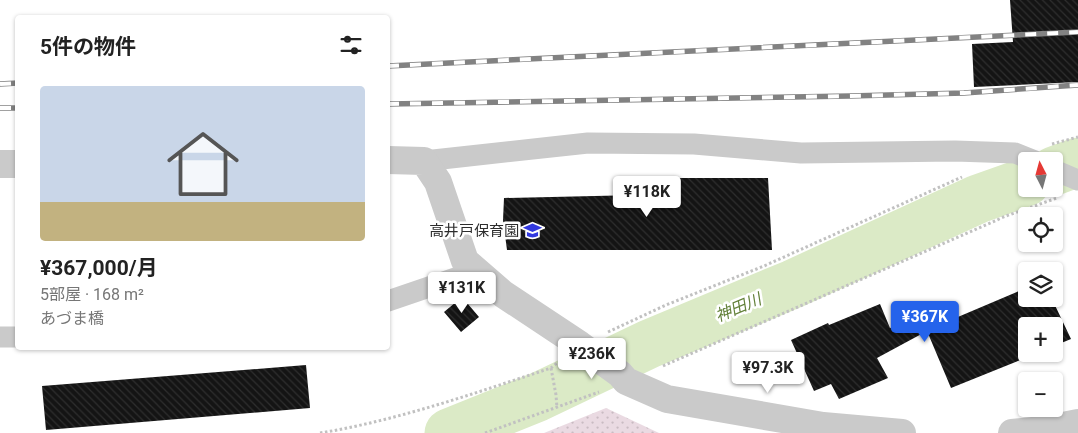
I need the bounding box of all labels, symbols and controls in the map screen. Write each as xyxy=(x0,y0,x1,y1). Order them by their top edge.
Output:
icon: filters xyxy=(337,31,365,59)
text: 5件の物件 xyxy=(40,35,136,59)
icon: home xyxy=(158,119,248,209)
north arrow xyxy=(1018,152,1062,198)
map controls xyxy=(1018,152,1063,417)
pin: ¥118K xyxy=(612,176,682,218)
text: ¥118K xyxy=(624,182,670,201)
button: locate xyxy=(1018,207,1063,252)
school or university icon: 高井戸保育園 xyxy=(523,221,543,241)
place label: 高井戸保育園 xyxy=(429,222,519,240)
text: ¥367,000/月 xyxy=(40,256,158,280)
button: layers xyxy=(1018,262,1063,307)
pin: ¥131K xyxy=(427,272,497,314)
text: ¥131K xyxy=(439,278,485,297)
text: 5部屋 · 168 m² xyxy=(40,285,144,304)
water label: 神田川 xyxy=(712,289,766,326)
pin: ¥367K xyxy=(890,300,960,343)
text: ¥367K xyxy=(902,307,948,326)
text: あづま橋 xyxy=(40,309,104,328)
button: + xyxy=(1018,317,1063,362)
pin: ¥236K xyxy=(557,338,627,380)
text: ¥236K xyxy=(569,344,615,363)
pin: ¥97.3K xyxy=(727,352,809,394)
text: ¥97.3K xyxy=(743,358,793,377)
button: − xyxy=(1018,372,1063,417)

